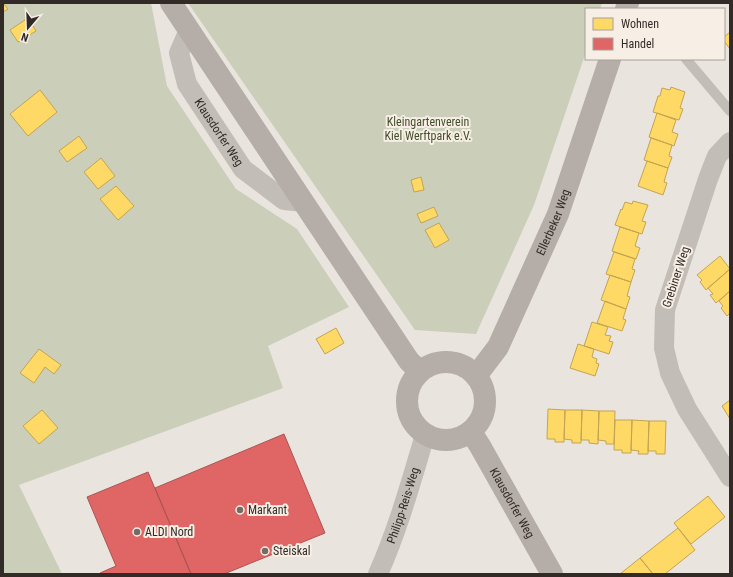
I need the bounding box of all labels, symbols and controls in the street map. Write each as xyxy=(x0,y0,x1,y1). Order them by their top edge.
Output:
north arrow xyxy=(8,8,48,48)
legend xyxy=(585,8,725,60)
text: Wohnen xyxy=(621,17,659,31)
text: N xyxy=(19,30,30,44)
text: Handel xyxy=(621,37,654,51)
street label: Klausdorfer Weg xyxy=(191,96,246,169)
park label: Kleingartenverein Kiel Werftpark e.V. xyxy=(385,115,471,143)
street label: Ellerbeker Weg xyxy=(533,187,573,257)
street label: Grebiner Weg xyxy=(660,245,692,309)
street label: Klausdorfer Weg xyxy=(487,465,537,541)
street label: Philipp-Reis-Weg xyxy=(384,466,422,546)
place label: Markant xyxy=(248,503,287,517)
marker: Markant xyxy=(235,505,245,515)
place label: ALDI Nord xyxy=(145,525,193,539)
marker: ALDI Nord xyxy=(132,527,142,537)
place label: Steiskal xyxy=(273,544,311,558)
marker: Steiskal xyxy=(260,546,270,556)

